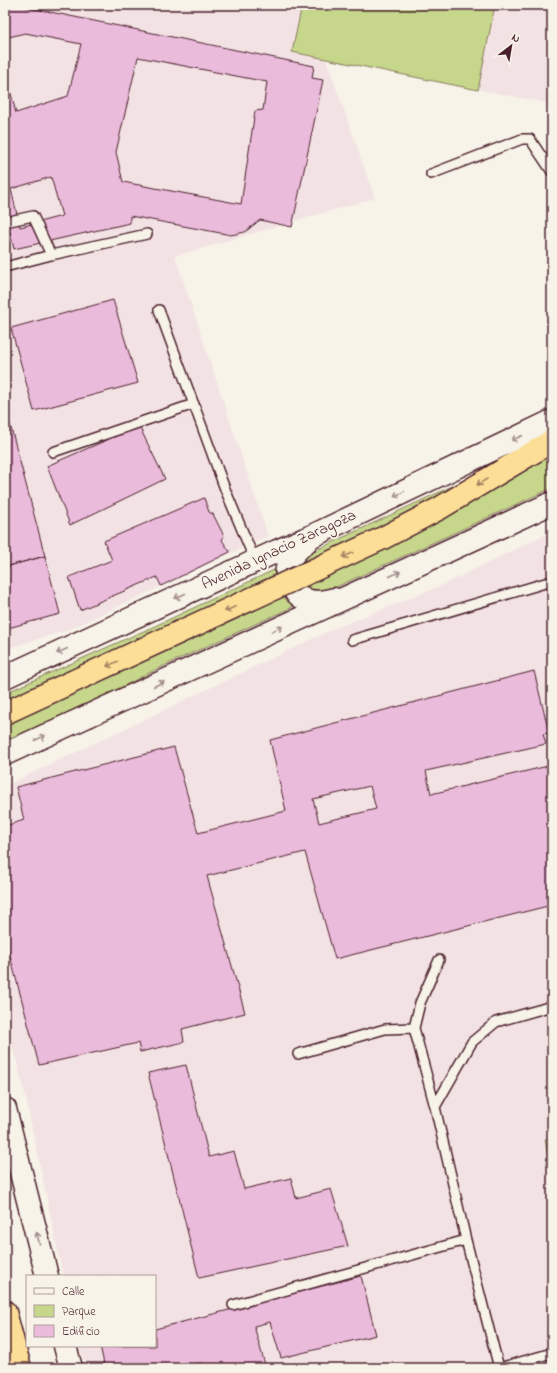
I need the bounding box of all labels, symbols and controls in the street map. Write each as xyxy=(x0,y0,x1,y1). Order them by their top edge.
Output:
north arrow xyxy=(491,26,531,66)
text: N xyxy=(508,30,523,47)
one-way arrow xyxy=(511,435,523,442)
one-way arrow xyxy=(476,479,488,487)
one-way arrow xyxy=(394,491,406,498)
street label: Avenida Ignacio Zaragoza xyxy=(198,504,360,596)
one-way arrow xyxy=(342,552,354,559)
one-way arrow xyxy=(388,570,400,577)
one-way arrow xyxy=(174,593,186,600)
one-way arrow xyxy=(224,606,236,613)
one-way arrow xyxy=(270,625,282,632)
one-way arrow xyxy=(56,648,68,655)
one-way arrow xyxy=(106,661,118,668)
one-way arrow xyxy=(152,680,164,687)
one-way arrow xyxy=(34,734,46,741)
one-way arrow xyxy=(34,1232,41,1245)
legend xyxy=(26,1275,156,1347)
text: Calle xyxy=(62,1283,85,1301)
text: Parque xyxy=(62,1303,96,1321)
text: Edificio xyxy=(62,1323,100,1341)

